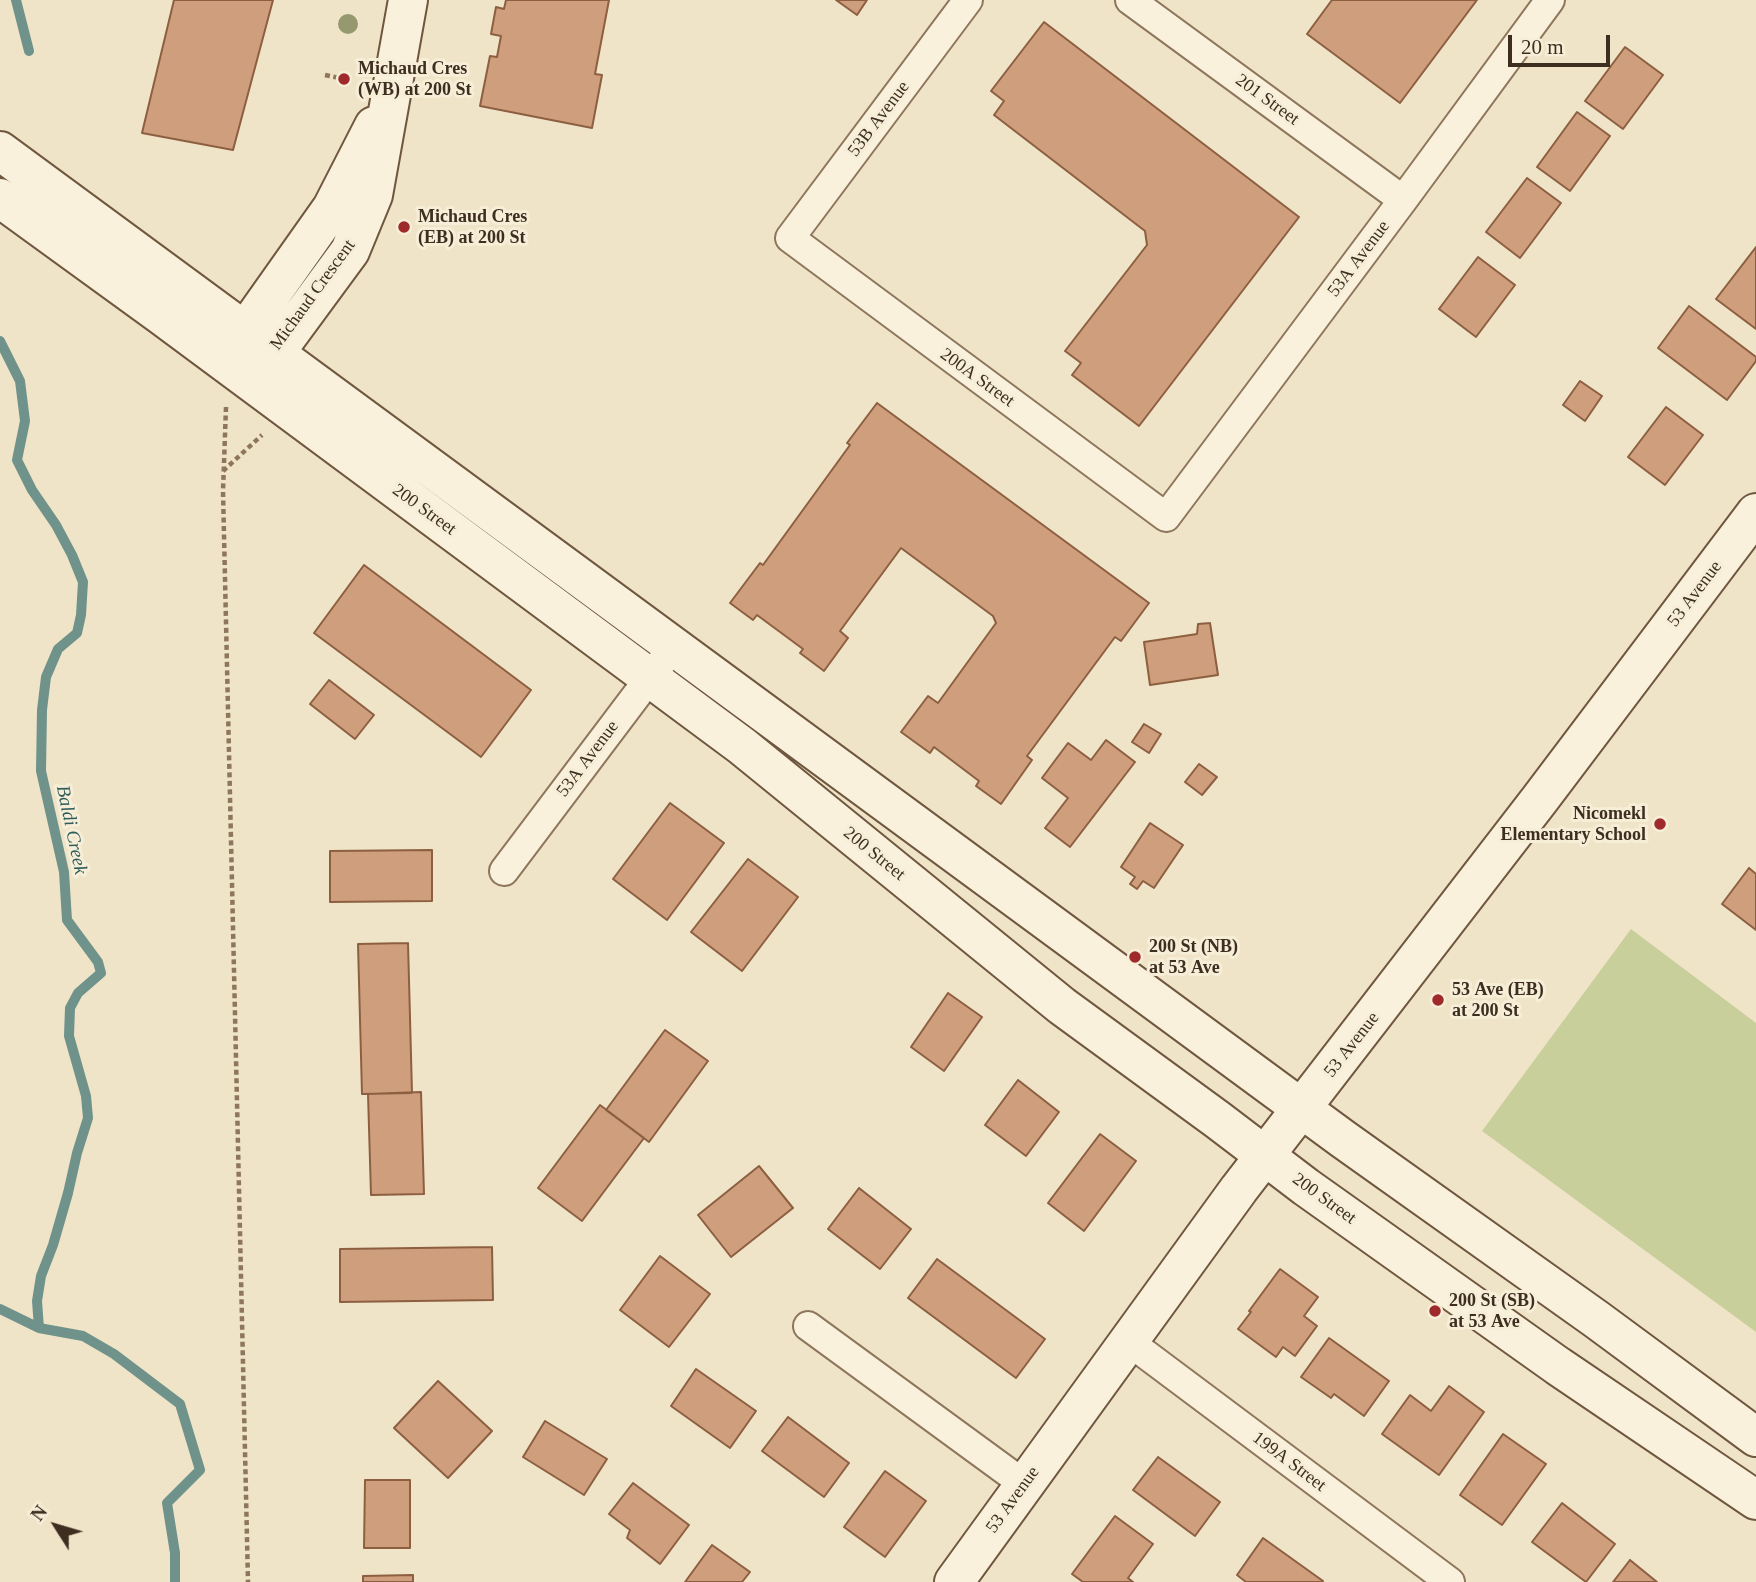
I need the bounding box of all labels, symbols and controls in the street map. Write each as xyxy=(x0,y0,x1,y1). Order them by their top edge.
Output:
scale bar xyxy=(1511,21,1612,65)
text: 20 m xyxy=(1521,35,1564,59)
place label: Michaud Cres (WB) at 200 St xyxy=(358,58,471,100)
street label: 201 Street xyxy=(1231,70,1303,130)
marker: Michaud Cres (WB) at 200 St xyxy=(336,71,352,87)
street label: 53B Avenue xyxy=(844,77,914,161)
place label: Michaud Cres (EB) at 200 St xyxy=(418,206,527,248)
street label: 53A Avenue xyxy=(1323,217,1395,301)
marker: Michaud Cres (EB) at 200 St xyxy=(396,219,412,235)
street label: Michaud Crescent xyxy=(266,235,360,355)
street label: 200A Street xyxy=(936,344,1018,412)
street label: 200 Street xyxy=(388,480,460,540)
street label: 53 Avenue xyxy=(1663,557,1727,631)
street label: 53A Avenue xyxy=(552,717,624,801)
water label: Baldi Creek xyxy=(50,783,92,877)
place label: Nicomekl Elementary School xyxy=(1501,803,1646,846)
marker: Nicomekl Elementary School xyxy=(1652,816,1668,832)
street label: 200 Street xyxy=(839,822,909,886)
place label: 200 St (NB) at 53 Ave xyxy=(1149,936,1238,978)
marker: 200 St (NB) at 53 Ave xyxy=(1127,949,1143,965)
place label: 53 Ave (EB) at 200 St xyxy=(1452,979,1544,1021)
marker: 53 Ave (EB) at 200 St xyxy=(1430,992,1446,1008)
street label: 53 Avenue xyxy=(1320,1008,1384,1082)
street label: 200 Street xyxy=(1288,1169,1360,1229)
place label: 200 St (SB) at 53 Ave xyxy=(1449,1290,1535,1332)
marker: 200 St (SB) at 53 Ave xyxy=(1427,1303,1443,1319)
street label: 199A Street xyxy=(1248,1427,1330,1497)
street label: 53 Avenue xyxy=(982,1462,1044,1538)
north arrow xyxy=(21,1491,91,1561)
text: N xyxy=(26,1501,51,1525)

